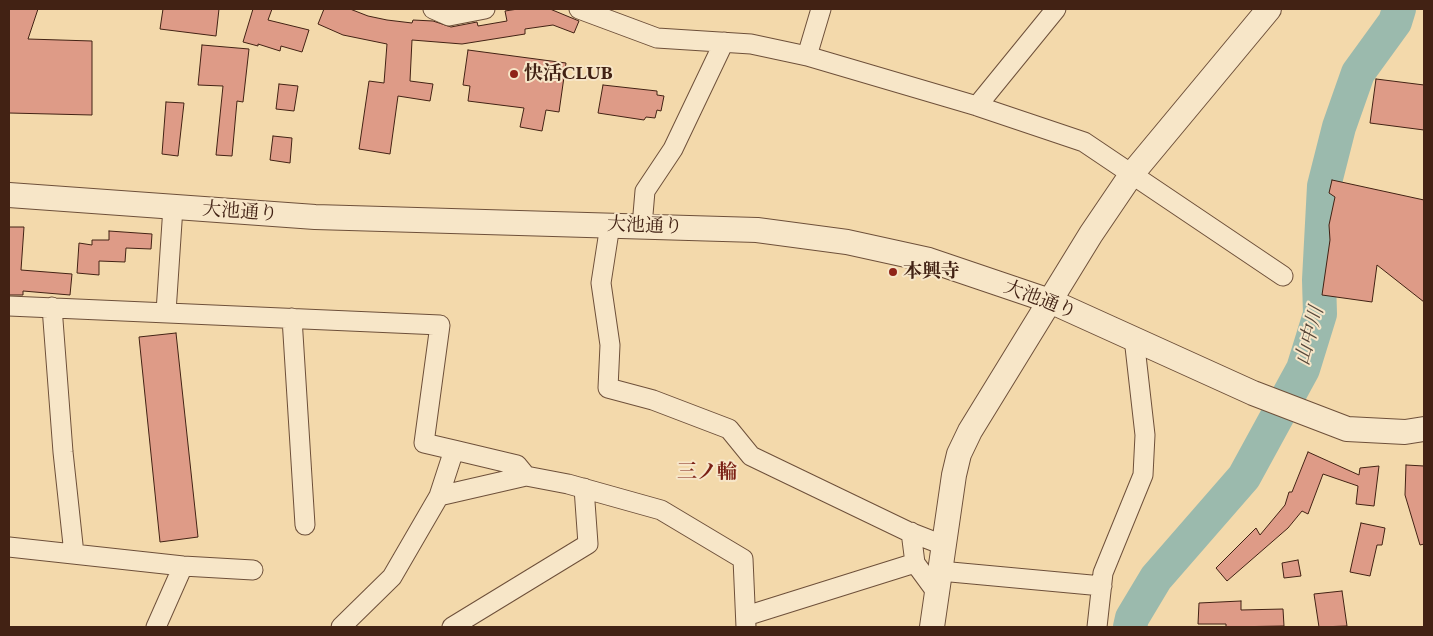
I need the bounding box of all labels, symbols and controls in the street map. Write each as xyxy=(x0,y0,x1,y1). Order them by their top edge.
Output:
place label: 快活CLUB xyxy=(524,63,613,85)
marker: 快活CLUB xyxy=(508,68,520,80)
street label: 大池通り xyxy=(201,198,279,226)
street label: 大池通り xyxy=(607,213,683,239)
place label: 本興寺 xyxy=(903,261,960,283)
marker: 本興寺 xyxy=(887,266,899,278)
street label: 大池通り xyxy=(1000,276,1080,324)
water label: 山中川 xyxy=(1291,304,1329,368)
district label: 三ノ輪 xyxy=(677,461,737,485)

